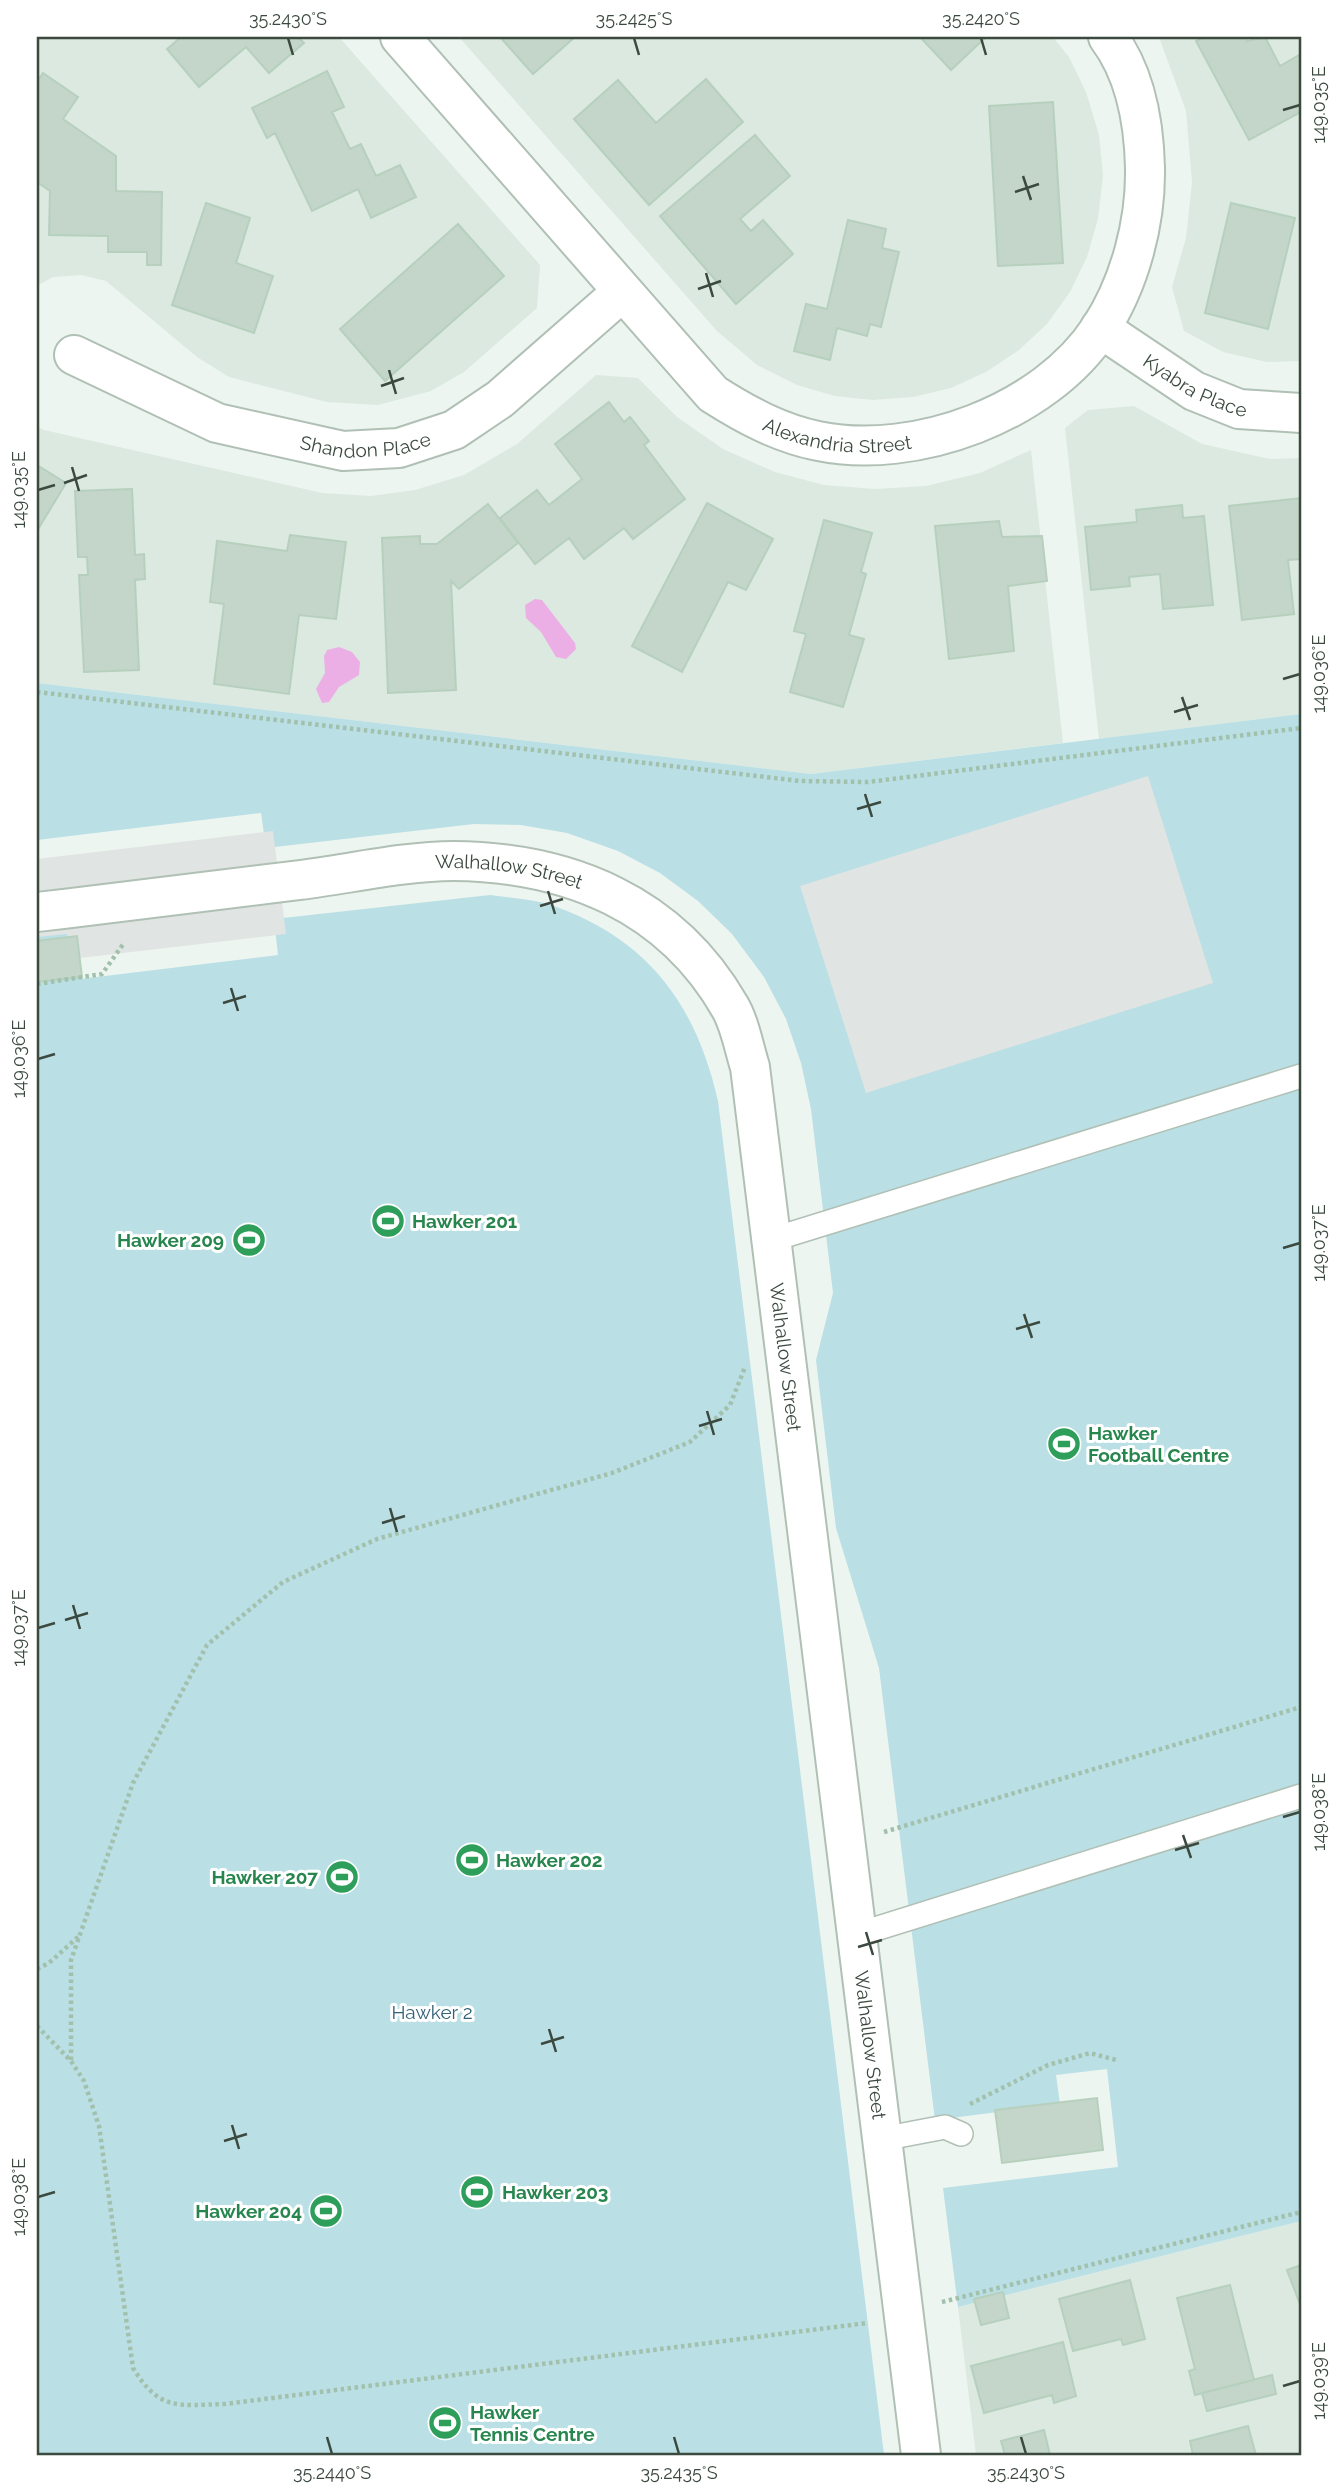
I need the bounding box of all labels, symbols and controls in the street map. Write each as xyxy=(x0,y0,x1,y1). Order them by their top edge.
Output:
text: 35.2430°S xyxy=(249,8,327,29)
text: 35.2425°S xyxy=(596,8,673,29)
text: 35.2420°S xyxy=(942,8,1020,29)
text: 149.035°E xyxy=(1308,66,1329,144)
street label: Kyabra Place xyxy=(1139,349,1247,420)
street label: Alexandria Street xyxy=(760,413,913,457)
street label: Shandon Place xyxy=(298,427,433,462)
text: 149.035°E xyxy=(8,451,29,529)
text: 149.036°E xyxy=(1308,635,1329,713)
street label: Walhallow Street xyxy=(435,850,586,893)
text: 149.036°E xyxy=(8,1020,29,1098)
sports icon: Hawker 201 xyxy=(369,1202,407,1240)
text: 149.037°E xyxy=(1308,1204,1329,1282)
place label: Hawker 201 xyxy=(412,1210,517,1232)
sports icon: Hawker 209 xyxy=(230,1221,268,1259)
place label: Hawker 209 xyxy=(117,1229,224,1251)
street label: Walhallow Street xyxy=(766,1282,806,1433)
place label: Hawker Football Centre xyxy=(1088,1422,1229,1466)
sports icon: Hawker Football Centre xyxy=(1045,1425,1083,1463)
text: 149.037°E xyxy=(8,1589,29,1667)
text: 149.038°E xyxy=(1308,1773,1329,1851)
sports icon: Hawker 202 xyxy=(453,1841,491,1879)
place label: Hawker 202 xyxy=(496,1849,603,1871)
sports icon: Hawker 207 xyxy=(323,1858,361,1896)
place label: Hawker 207 xyxy=(211,1866,318,1888)
street label: Walhallow Street xyxy=(850,1969,891,2121)
park label: Hawker 2 xyxy=(391,2001,473,2023)
text: 149.038°E xyxy=(8,2158,29,2236)
sports icon: Hawker 203 xyxy=(458,2173,496,2211)
place label: Hawker 203 xyxy=(502,2181,608,2203)
sports icon: Hawker 204 xyxy=(307,2192,345,2230)
place label: Hawker 204 xyxy=(195,2200,302,2222)
text: 149.039°E xyxy=(1308,2342,1329,2420)
place label: Hawker Tennis Centre xyxy=(470,2401,595,2445)
sports icon: Hawker Tennis Centre xyxy=(426,2404,464,2442)
text: 35.2440°S xyxy=(293,2462,371,2483)
text: 35.2435°S xyxy=(640,2462,718,2483)
text: 35.2430°S xyxy=(987,2462,1065,2483)

